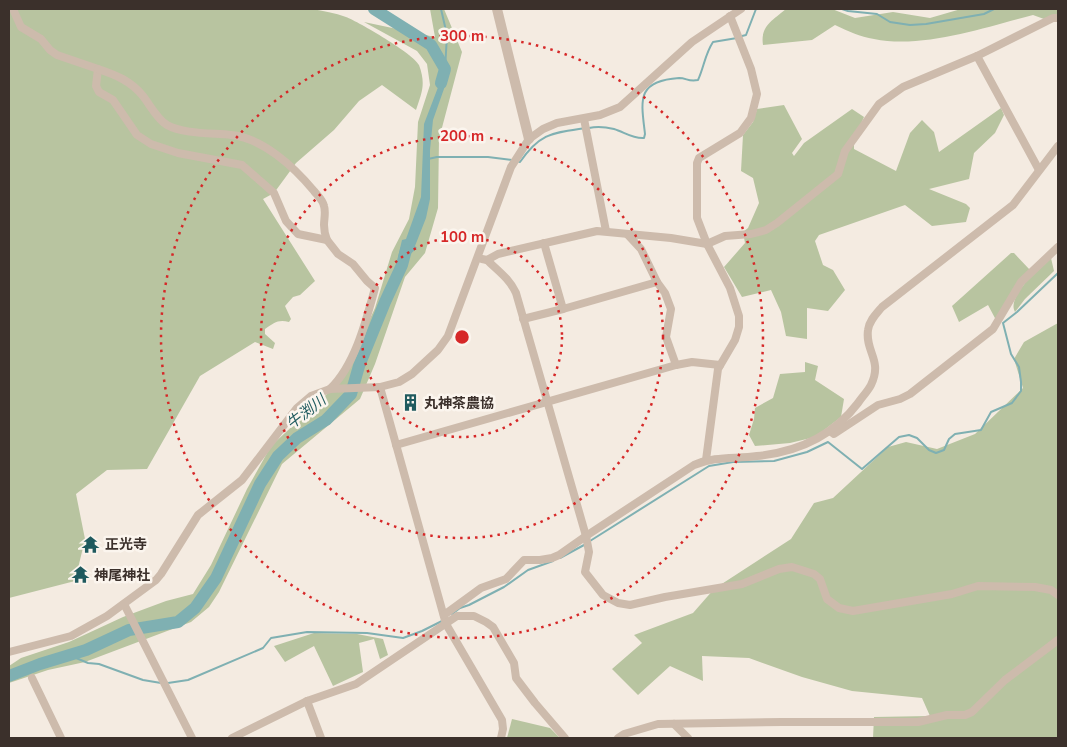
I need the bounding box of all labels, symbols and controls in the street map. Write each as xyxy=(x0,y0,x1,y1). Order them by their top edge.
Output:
text: 300 m xyxy=(440,26,484,46)
text: 200 m xyxy=(440,126,484,146)
text: 100 m xyxy=(440,227,484,247)
centre of rings xyxy=(453,328,471,346)
water label: 牛渕川 xyxy=(282,389,331,434)
building icon: 丸神茶農協 xyxy=(400,393,420,413)
place label: 丸神茶農協 xyxy=(424,394,494,413)
temple icon: 正光寺 xyxy=(81,534,101,554)
place label: 正光寺 xyxy=(105,535,147,554)
temple icon: 神尾神社 xyxy=(70,565,90,585)
place label: 神尾神社 xyxy=(94,566,150,585)

